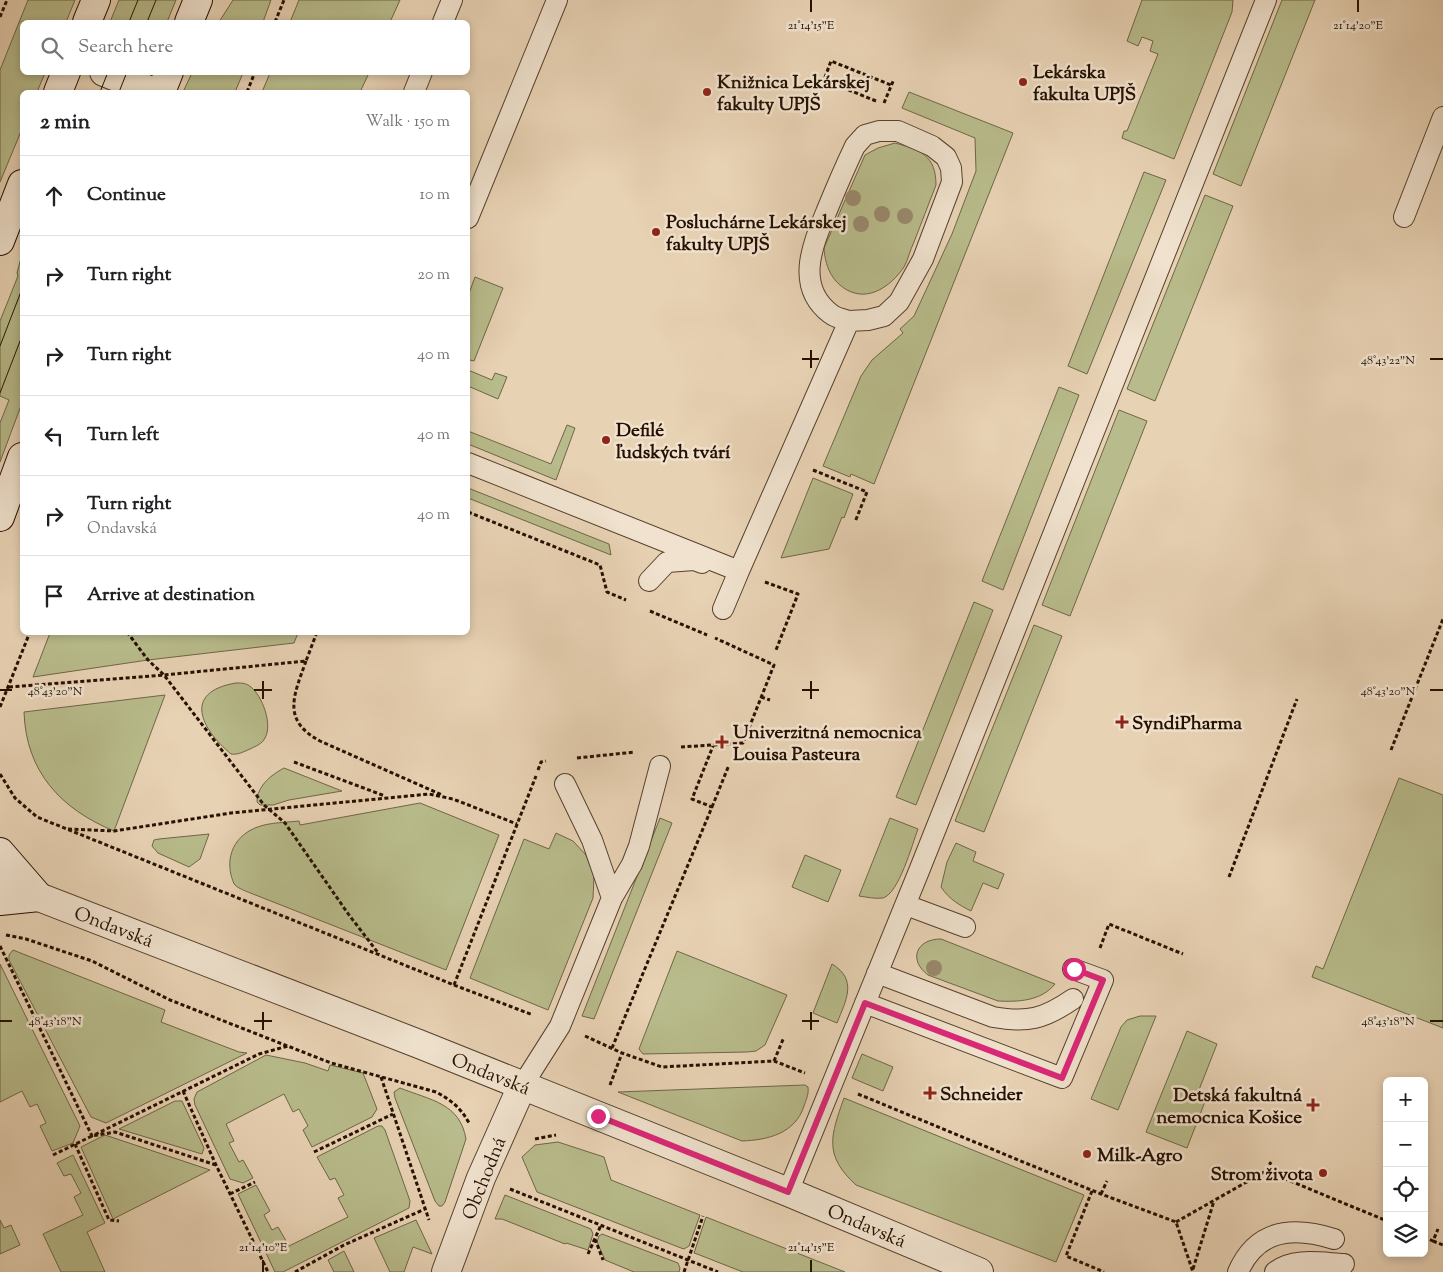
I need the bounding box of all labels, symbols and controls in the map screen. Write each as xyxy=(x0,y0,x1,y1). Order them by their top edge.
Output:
text: 21°14'15"E xyxy=(788,17,835,35)
text: 21°14'20"E xyxy=(1333,17,1384,35)
search box xyxy=(20,20,470,75)
icon: search xyxy=(38,34,66,62)
text: Search here xyxy=(78,34,173,61)
place label: Lekárska fakulta UPJŠ xyxy=(1033,60,1136,109)
place label: Knižnica Lekárskej fakulty UPJŠ xyxy=(717,70,870,119)
marker: Lekárska fakulta UPJŠ xyxy=(1017,76,1029,88)
marker: Knižnica Lekárskej fakulty UPJŠ xyxy=(701,86,713,98)
text: 2 min xyxy=(40,108,90,138)
text: Walk · 150 m xyxy=(366,111,450,134)
icon: ahead xyxy=(40,182,68,210)
text: Continue xyxy=(87,182,166,209)
text: 10 m xyxy=(420,184,450,207)
place label: Posluchárne Lekárskej fakulty UPJŠ xyxy=(666,210,847,259)
marker: Posluchárne Lekárskej fakulty UPJŠ xyxy=(650,226,662,238)
icon: right xyxy=(40,262,68,290)
text: Turn right xyxy=(87,262,171,289)
text: 20 m xyxy=(417,264,450,287)
icon: right xyxy=(40,342,68,370)
text: Turn right xyxy=(87,342,171,369)
text: 40 m xyxy=(417,344,450,367)
text: 48°43'22"N xyxy=(1361,352,1415,370)
place label: Defilé ľudských tvárí xyxy=(616,418,731,467)
icon: left xyxy=(40,422,68,450)
text: Turn left xyxy=(87,422,159,449)
text: 40 m xyxy=(417,424,450,447)
marker: Defilé ľudských tvárí xyxy=(600,434,612,446)
text: Turn right xyxy=(87,491,171,518)
icon: right xyxy=(40,502,68,530)
text: 40 m xyxy=(417,504,450,527)
text: Ondavská xyxy=(87,518,157,541)
icon: arrive xyxy=(40,582,68,610)
text: Arrive at destination xyxy=(87,582,255,609)
text: 48°43'20"N xyxy=(28,683,83,701)
text: 48°43'20"N xyxy=(1361,683,1416,701)
place label: SyndiPharma xyxy=(1132,711,1242,738)
marker: SyndiPharma xyxy=(1116,716,1128,728)
place label: Univerzitná nemocnica Louisa Pasteura xyxy=(733,720,922,769)
marker: Univerzitná nemocnica Louisa Pasteura xyxy=(715,735,729,749)
street label: Ondavská xyxy=(70,901,157,956)
route start xyxy=(1063,958,1086,981)
text: 48°43'18"N xyxy=(28,1013,82,1031)
text: 48°43'18"N xyxy=(1361,1013,1415,1031)
street label: Ondavská xyxy=(447,1047,534,1103)
map controls xyxy=(1383,1077,1428,1257)
button: + xyxy=(1383,1077,1428,1122)
place label: Schneider xyxy=(940,1082,1024,1109)
place label: Detská fakultná nemocnica Košice xyxy=(1156,1083,1302,1132)
marker: Schneider xyxy=(924,1087,936,1099)
marker: Detská fakultná nemocnica Košice xyxy=(1306,1098,1320,1112)
route end xyxy=(587,1105,610,1128)
button: − xyxy=(1383,1122,1428,1167)
street label: Obchodná xyxy=(456,1133,514,1224)
place label: Milk-Agro xyxy=(1097,1143,1183,1170)
marker: Milk-Agro xyxy=(1081,1148,1093,1160)
place label: Strom života xyxy=(1210,1162,1313,1189)
marker: Strom života xyxy=(1317,1167,1329,1179)
button: locate xyxy=(1383,1167,1428,1212)
street label: Ondavská xyxy=(823,1199,910,1256)
button: layers xyxy=(1383,1212,1428,1257)
text: 21°14'10"E xyxy=(239,1239,288,1257)
text: 21°14'15"E xyxy=(788,1239,835,1257)

